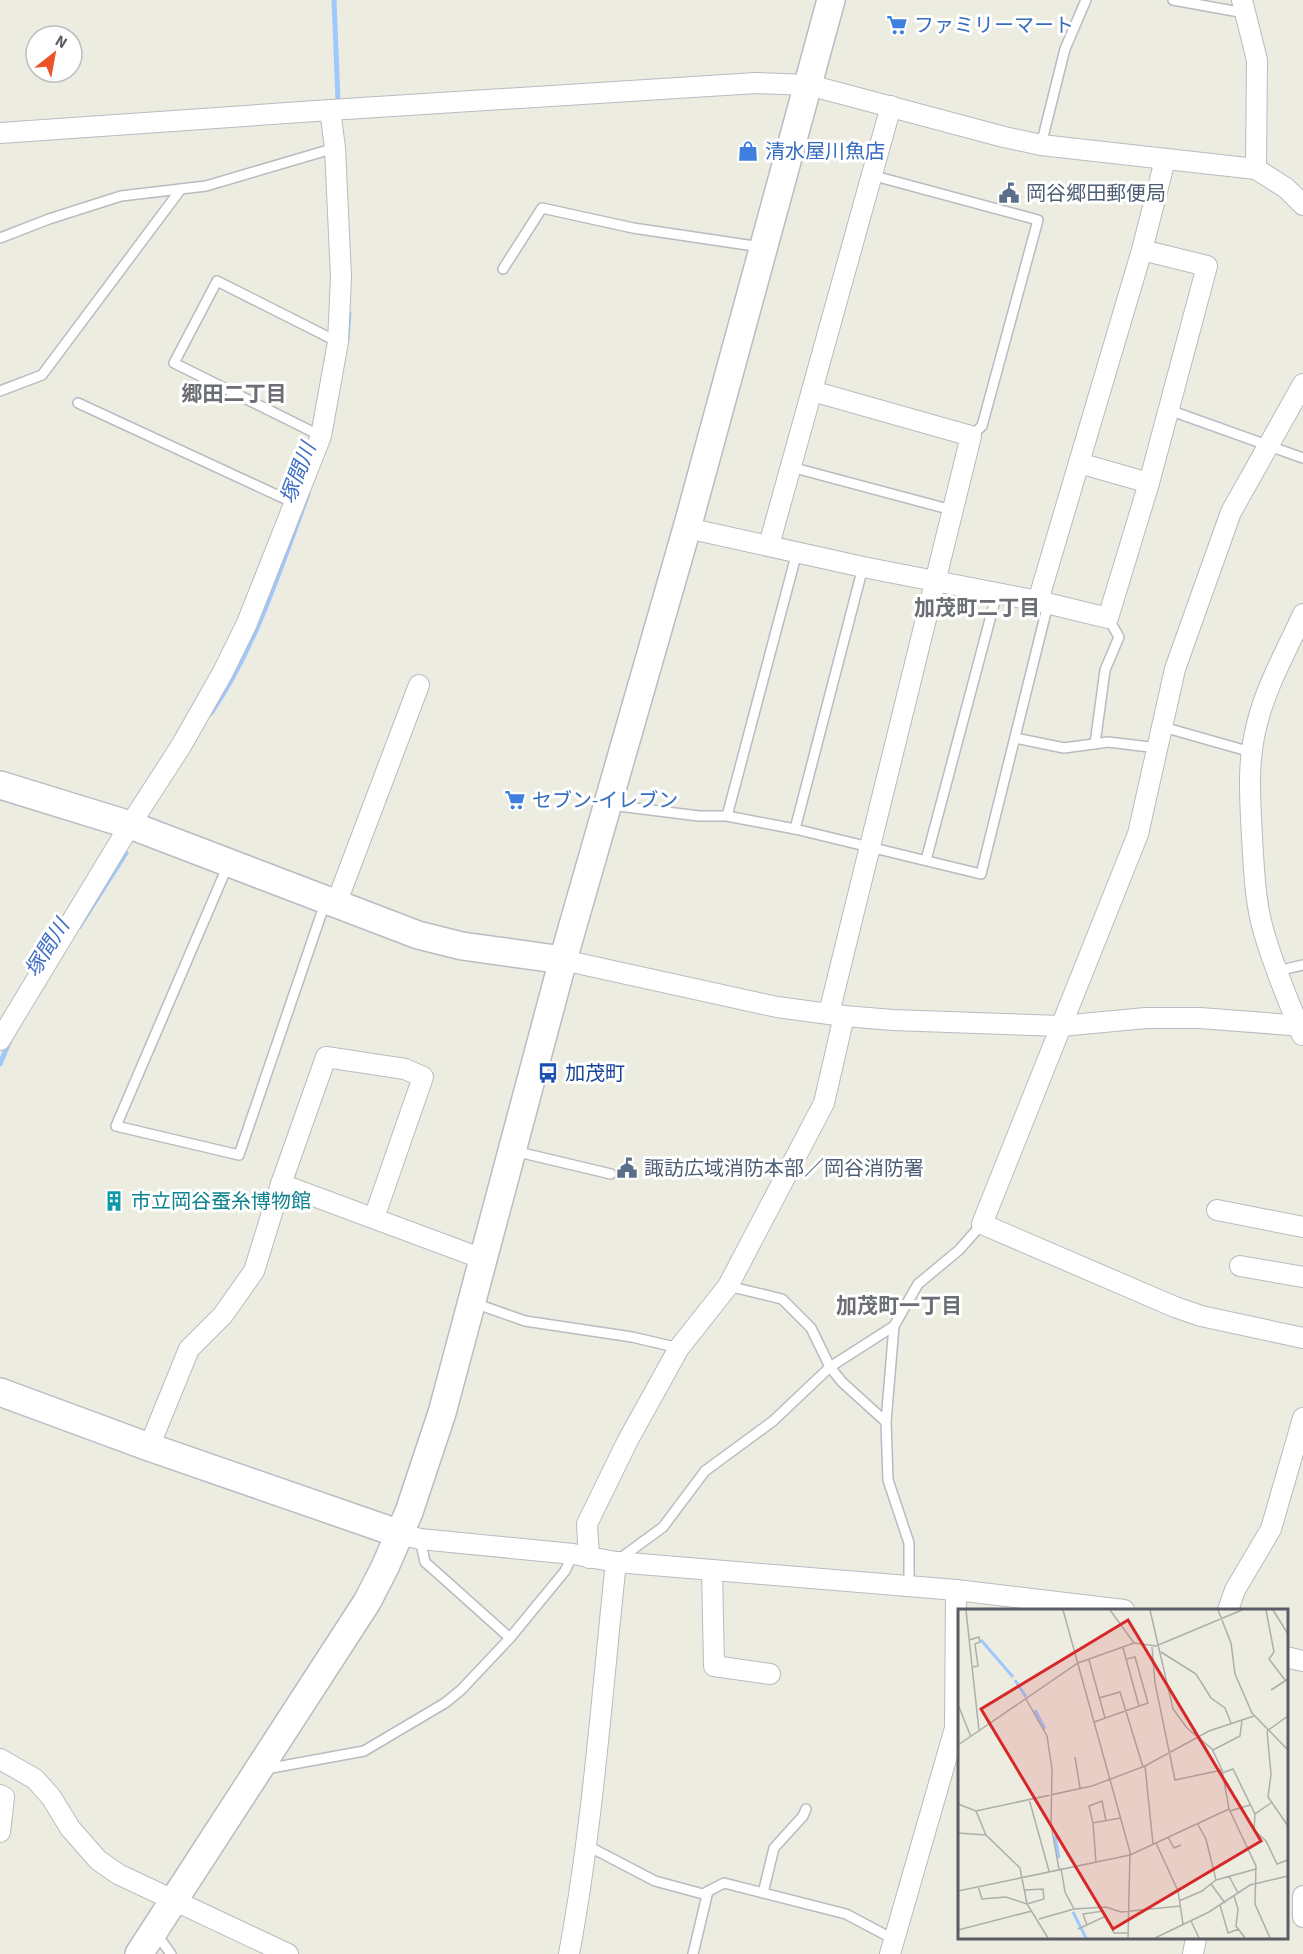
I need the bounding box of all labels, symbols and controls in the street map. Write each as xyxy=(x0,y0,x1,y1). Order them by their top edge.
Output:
place label: ファミリーマート xyxy=(914,12,1074,40)
supermarket icon: ファミリーマート xyxy=(885,13,909,37)
north arrow xyxy=(24,24,84,84)
text: N xyxy=(51,30,71,54)
place label: 清水屋川魚店 xyxy=(765,138,885,166)
shop icon: 清水屋川魚店 xyxy=(736,139,760,163)
place label: 岡谷郷田郵便局 xyxy=(1026,180,1166,208)
public building icon: 岡谷郷田郵便局 xyxy=(997,181,1021,205)
district label: 郷田二丁目 xyxy=(182,379,287,409)
water label: 塚間川 xyxy=(273,436,324,508)
district label: 加茂町二丁目 xyxy=(914,593,1040,623)
place label: セブン-イレブン xyxy=(532,787,678,815)
supermarket icon: セブン-イレブン xyxy=(503,788,527,812)
water label: 塚間川 xyxy=(18,912,77,983)
place label: 加茂町 xyxy=(565,1060,625,1088)
bus stop icon: 加茂町 xyxy=(536,1061,560,1085)
place label: 諏訪広域消防本部／岡谷消防署 xyxy=(644,1155,924,1183)
public building icon: 諏訪広域消防本部／岡谷消防署 xyxy=(615,1156,639,1180)
place label: 市立岡谷蚕糸博物館 xyxy=(131,1188,311,1216)
building icon: 市立岡谷蚕糸博物館 xyxy=(102,1189,126,1213)
district label: 加茂町一丁目 xyxy=(836,1291,962,1321)
inset map xyxy=(958,1609,1288,1939)

